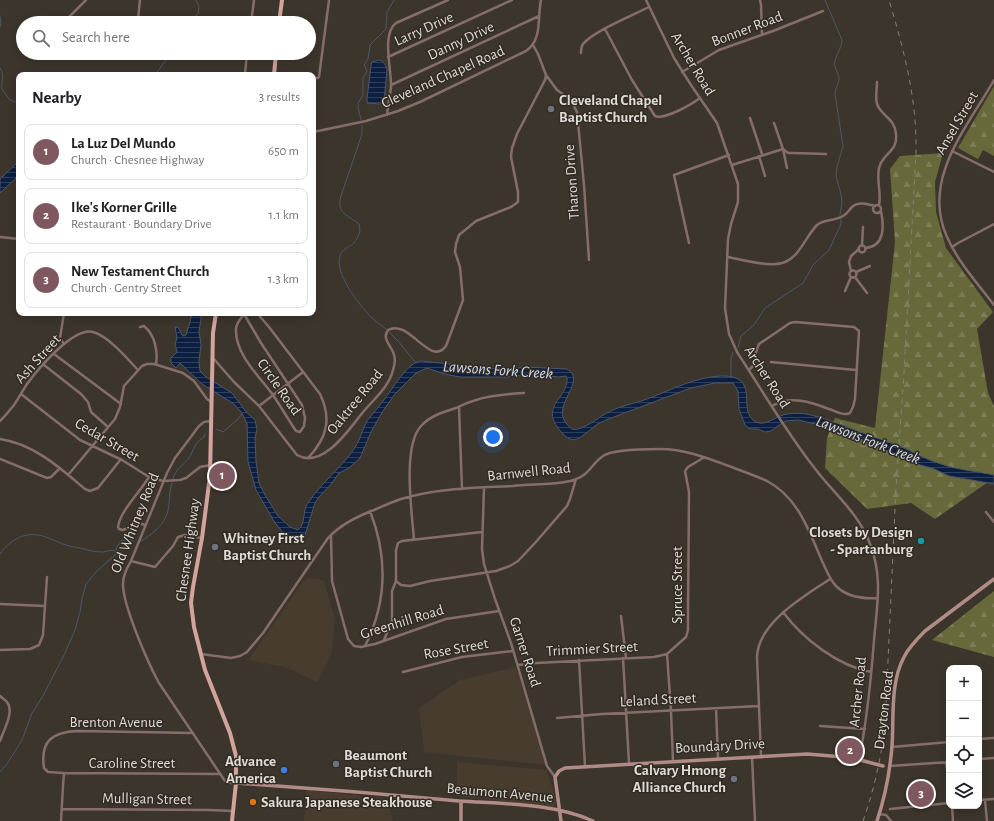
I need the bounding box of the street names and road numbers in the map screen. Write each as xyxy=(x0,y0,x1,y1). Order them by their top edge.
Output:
street label: Larry Drive xyxy=(392,9,456,49)
street label: Bonner Road xyxy=(710,9,785,49)
street label: Danny Drive xyxy=(425,19,497,63)
street label: Archer Road xyxy=(668,30,718,98)
street label: Cleveland Chapel Road xyxy=(379,43,507,111)
street label: Ansel Street xyxy=(933,89,981,157)
street label: Tharon Drive xyxy=(562,144,582,220)
street label: Ash Street xyxy=(12,332,64,386)
street label: Archer Road xyxy=(741,343,793,411)
street label: Circle Road xyxy=(254,356,304,418)
street label: Oaktree Road xyxy=(324,366,386,437)
street label: Cedar Street xyxy=(72,416,142,464)
street label: Barnwell Road xyxy=(487,460,572,484)
street label: Old Whitney Road xyxy=(108,471,162,575)
street label: Chesnee Highway xyxy=(173,497,203,602)
street label: Spruce Street xyxy=(670,546,685,624)
street label: Greenhill Road xyxy=(359,602,446,642)
street label: Garner Road xyxy=(507,615,543,689)
street label: Rose Street xyxy=(422,636,490,662)
street label: Trimmier Street xyxy=(546,639,638,659)
street label: Archer Road xyxy=(847,656,869,728)
street label: Drayton Road xyxy=(872,669,896,750)
street label: Leland Street xyxy=(619,690,697,709)
street label: Brenton Avenue xyxy=(69,715,163,730)
street label: Boundary Drive xyxy=(675,736,765,756)
street label: Caroline Street xyxy=(89,756,175,771)
street label: Beaumont Avenue xyxy=(446,781,554,805)
street label: Mulligan Street xyxy=(102,791,192,807)

